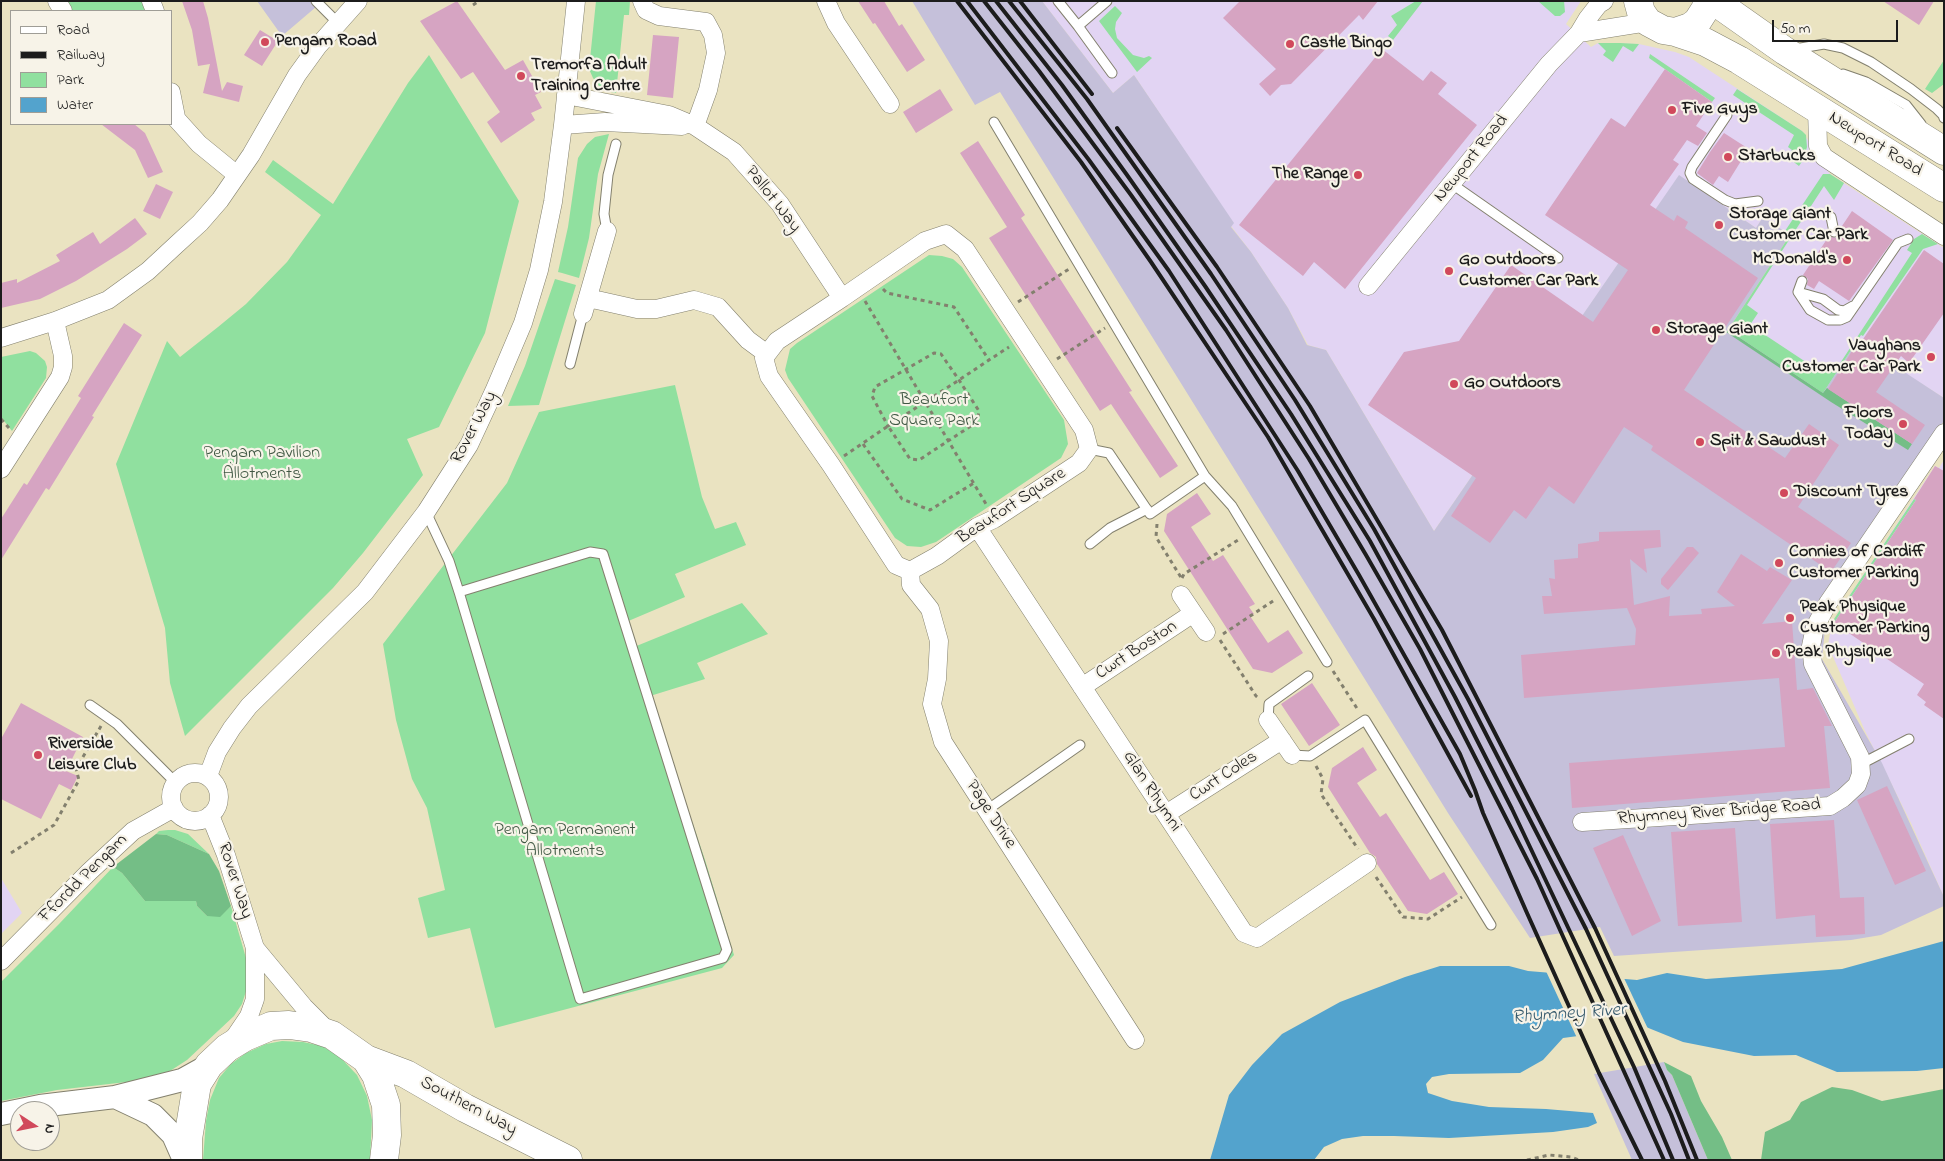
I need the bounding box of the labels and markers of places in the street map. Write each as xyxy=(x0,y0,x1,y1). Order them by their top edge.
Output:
place label: Pengam Road xyxy=(275,31,377,53)
place label: Castle Bingo xyxy=(1300,33,1392,55)
marker: Pengam Road xyxy=(259,36,271,48)
marker: Castle Bingo xyxy=(1284,38,1296,50)
place label: Tremorfa Adult Training Centre xyxy=(531,55,647,98)
marker: Tremorfa Adult Training Centre xyxy=(515,70,527,82)
place label: Five Guys xyxy=(1682,99,1758,121)
marker: Five Guys xyxy=(1666,104,1678,116)
place label: Starbucks xyxy=(1738,146,1816,168)
marker: Starbucks xyxy=(1722,151,1734,163)
place label: The Range xyxy=(1272,164,1348,186)
marker: The Range xyxy=(1352,169,1364,181)
place label: Storage Giant Customer Car Park xyxy=(1729,204,1868,246)
marker: Storage Giant Customer Car Park xyxy=(1713,219,1725,231)
place label: McDonald's xyxy=(1753,249,1837,271)
place label: Go Outdoors Customer Car Park xyxy=(1459,250,1598,292)
marker: McDonald's xyxy=(1841,254,1853,266)
marker: Go Outdoors Customer Car Park xyxy=(1443,265,1455,277)
place label: Storage Giant xyxy=(1666,319,1768,341)
marker: Storage Giant xyxy=(1650,324,1662,336)
place label: Vaughans Customer Car Park xyxy=(1782,336,1921,378)
marker: Vaughans Customer Car Park xyxy=(1925,351,1937,363)
place label: Go Outdoors xyxy=(1464,373,1561,395)
marker: Go Outdoors xyxy=(1448,378,1460,390)
place label: Floors Today xyxy=(1844,403,1893,446)
marker: Floors Today xyxy=(1897,418,1909,430)
place label: Spit & Sawdust xyxy=(1710,431,1826,453)
marker: Spit & Sawdust xyxy=(1694,436,1706,448)
place label: Discount Tyres xyxy=(1794,482,1908,504)
marker: Discount Tyres xyxy=(1778,487,1790,499)
place label: Connies of Cardiff Customer Parking xyxy=(1789,542,1925,584)
marker: Connies of Cardiff Customer Parking xyxy=(1773,557,1785,569)
place label: Peak Physique Customer Parking xyxy=(1800,597,1930,640)
marker: Peak Physique Customer Parking xyxy=(1784,612,1796,624)
place label: Peak Physique xyxy=(1786,642,1892,664)
marker: Peak Physique xyxy=(1770,647,1782,659)
place label: Riverside Leisure Club xyxy=(48,734,136,776)
marker: Riverside Leisure Club xyxy=(32,749,44,761)

